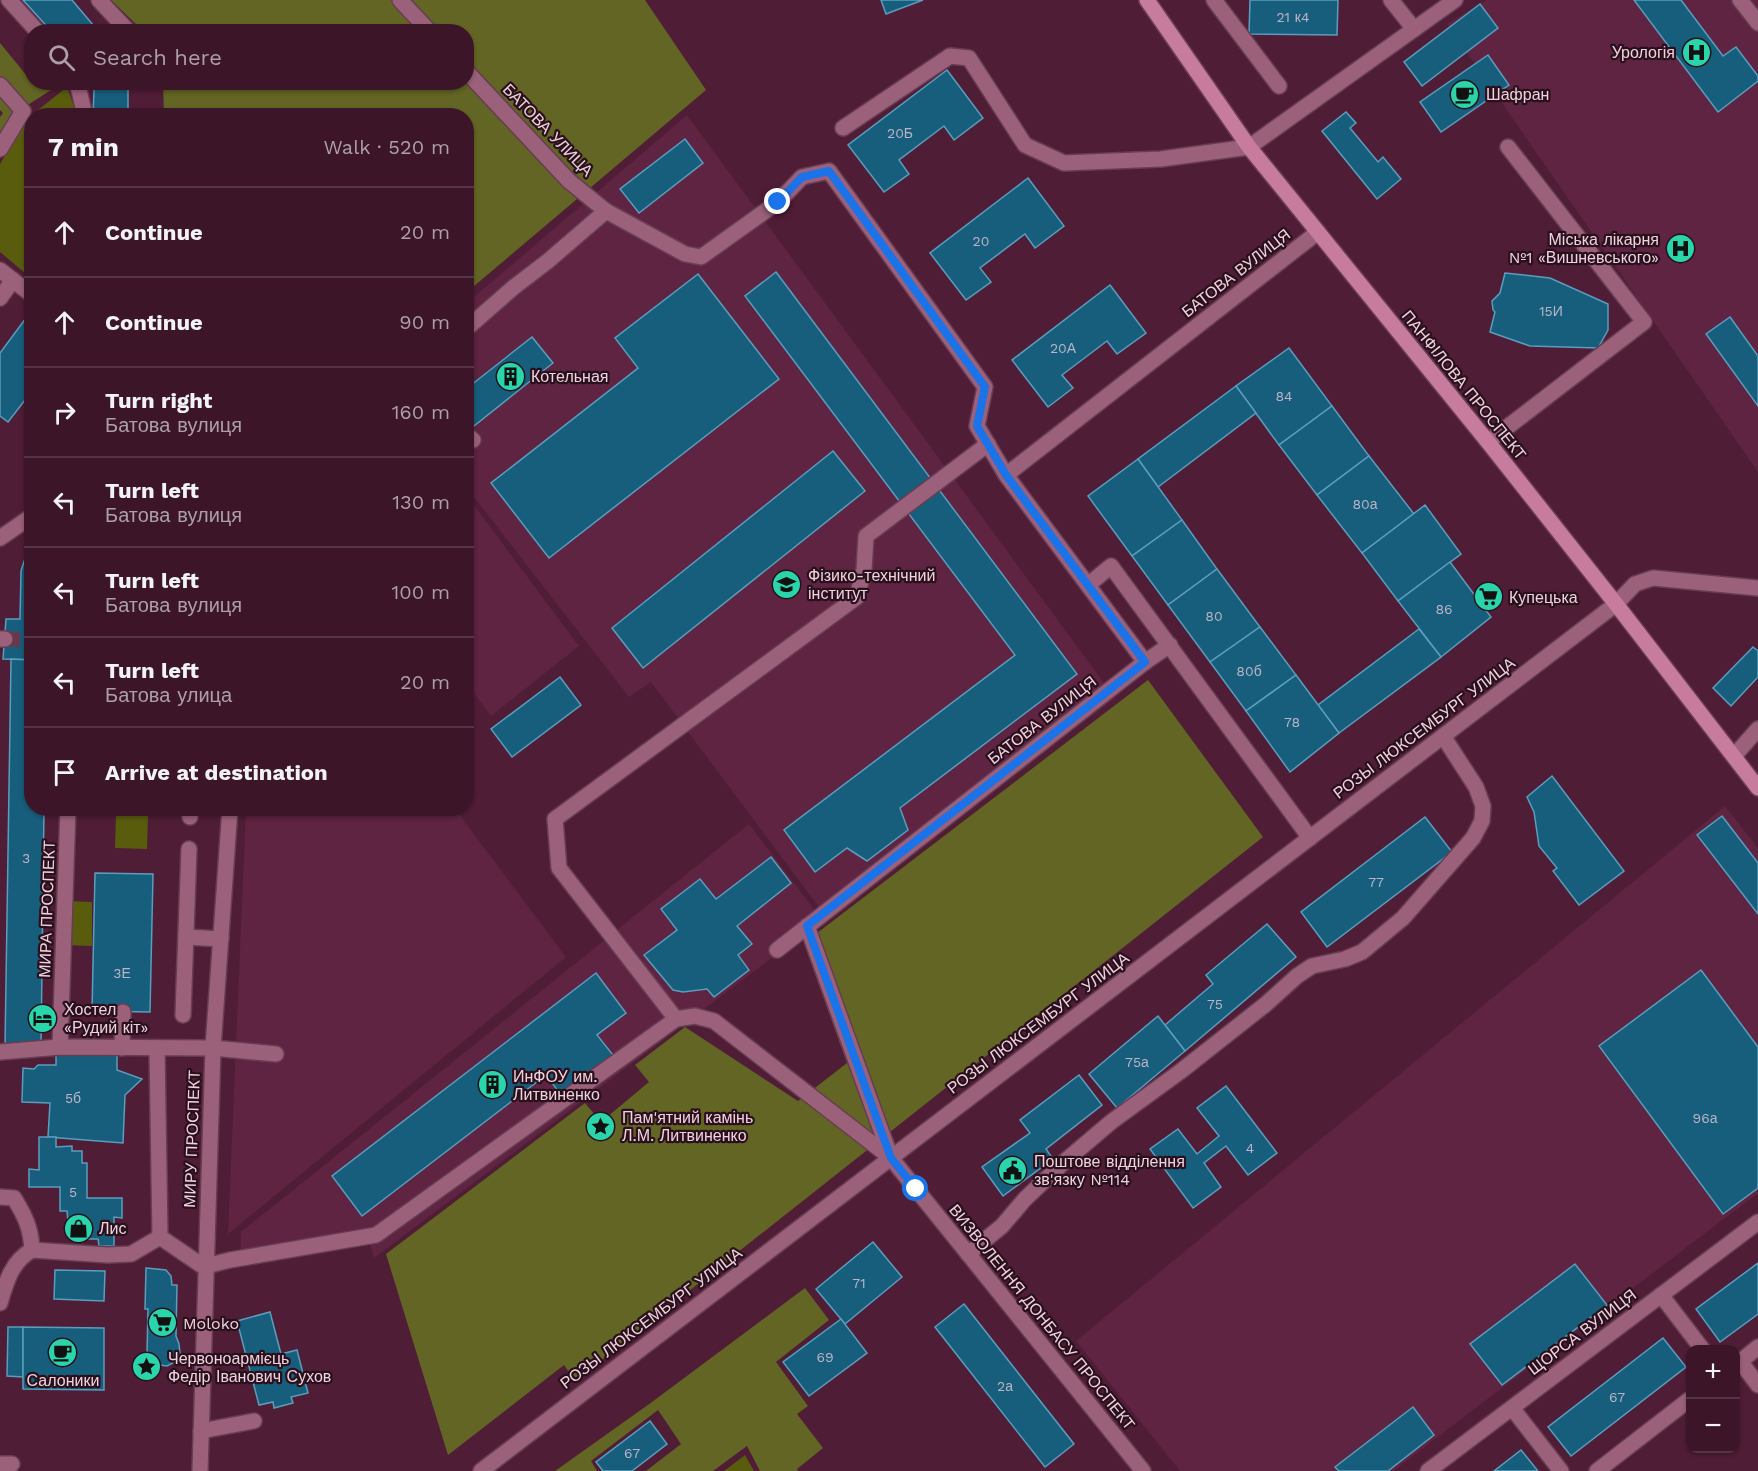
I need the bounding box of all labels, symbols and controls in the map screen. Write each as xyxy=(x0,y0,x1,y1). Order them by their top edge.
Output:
house number: 21 к4 xyxy=(1276,9,1310,25)
search box xyxy=(24,24,474,90)
hospital icon: Урологія xyxy=(1680,36,1712,68)
icon: search xyxy=(45,41,78,74)
place label: Урологія xyxy=(1612,43,1675,62)
text: Search here xyxy=(93,45,222,70)
cafe icon: Шафран xyxy=(1449,78,1481,110)
street label: БАТОВА УЛИЦА xyxy=(499,80,597,181)
place label: Шафран xyxy=(1486,85,1549,104)
house number: 20Б xyxy=(887,125,913,141)
text: 7 min xyxy=(48,132,119,162)
text: Walk · 520 m xyxy=(323,135,450,159)
route end xyxy=(764,188,790,214)
icon: ahead xyxy=(48,216,81,249)
text: Continue xyxy=(105,220,203,245)
text: 20 m xyxy=(400,220,450,244)
street label: БАТОВА ВУЛИЦЯ xyxy=(1178,225,1294,321)
place label: Міська лікарня №1 «Вишневського» xyxy=(1509,230,1659,267)
hospital icon: Міська лікарня №1 «Вишневського» xyxy=(1664,232,1696,264)
house number: 20 xyxy=(973,233,989,249)
house number: 15И xyxy=(1539,303,1563,319)
icon: ahead xyxy=(48,306,81,339)
street label: ПАНФІЛОВА ПРОСПЕКТ xyxy=(1398,306,1530,464)
text: Continue xyxy=(105,310,203,335)
text: 90 m xyxy=(399,310,450,334)
house number: 20А xyxy=(1050,340,1077,356)
building icon: Котельная xyxy=(494,360,526,392)
place label: Котельная xyxy=(531,367,608,386)
text: Turn right xyxy=(105,388,212,413)
house number: 84 xyxy=(1275,388,1293,404)
icon: right xyxy=(48,396,81,429)
text: 160 m xyxy=(392,400,450,424)
text: Батова вулиця xyxy=(105,413,242,437)
text: Turn left xyxy=(105,478,199,503)
icon: left xyxy=(48,486,81,519)
text: 130 m xyxy=(392,490,450,514)
house number: 80а xyxy=(1352,496,1378,512)
text: Батова вулиця xyxy=(105,503,242,527)
place label: Фізико-технічний інститут xyxy=(808,566,935,603)
text: Turn left xyxy=(105,568,199,593)
school or university icon: Фізико-технічний інститут xyxy=(771,568,803,600)
icon: left xyxy=(48,576,81,609)
text: 100 m xyxy=(391,580,450,604)
supermarket icon: Купецька xyxy=(1472,581,1504,613)
place label: Купецька xyxy=(1509,588,1578,607)
text: Батова вулиця xyxy=(105,593,242,617)
house number: 86 xyxy=(1435,601,1453,617)
house number: 80 xyxy=(1205,608,1223,624)
street label: РОЗЫ ЛЮКСЕМБУРГ УЛИЦА xyxy=(1329,653,1519,803)
text: Turn left xyxy=(105,658,199,683)
house number: 80б xyxy=(1236,663,1262,679)
icon: left xyxy=(48,666,81,699)
text: 20 m xyxy=(400,670,450,694)
street label: БАТОВА ВУЛИЦЯ xyxy=(984,672,1100,768)
text: Батова улица xyxy=(105,683,232,707)
house number: 78 xyxy=(1284,714,1300,730)
icon: arrive xyxy=(48,756,81,789)
text: Arrive at destination xyxy=(105,760,328,785)
street label: МИРА ПРОСПЕКТ xyxy=(35,840,59,978)
house number: 3 xyxy=(22,850,30,866)
house number: 77 xyxy=(1368,874,1384,890)
street label: РОЗЫ ЛЮКСЕМБУРГ УЛИЦА xyxy=(943,948,1133,1098)
house number: 3Е xyxy=(113,965,131,981)
house number: 75 xyxy=(1207,996,1223,1012)
place label: Хостел «Рудий кіт» xyxy=(64,1000,149,1037)
hotel icon: Хостел «Рудий кіт» xyxy=(27,1002,59,1034)
house number: 75а xyxy=(1125,1054,1149,1070)
place label: ИнФОУ им. Литвиненко xyxy=(513,1067,600,1104)
building icon: ИнФОУ им. Литвиненко xyxy=(476,1069,508,1101)
street label: МИРУ ПРОСПЕКТ xyxy=(180,1070,204,1208)
house number: 5б xyxy=(65,1090,81,1106)
place label: Пам'ятний камінь Л.М. Литвиненко xyxy=(622,1108,753,1145)
place icon: Пам'ятний камінь Л.М. Литвиненко xyxy=(585,1110,617,1142)
house number: 96а xyxy=(1693,1110,1718,1126)
house number: 4 xyxy=(1246,1140,1254,1156)
place label: Поштове відділення зв'язку №114 xyxy=(1034,1152,1185,1189)
public building icon: Поштове відділення зв'язку №114 xyxy=(997,1154,1029,1186)
route start xyxy=(902,1175,928,1201)
house number: 5 xyxy=(69,1184,77,1200)
street label: ВИЗВОЛЕННЯ ДОНБАСУ ПРОСПЕКТ xyxy=(945,1200,1139,1434)
shop icon: Лис xyxy=(62,1212,94,1244)
place label: Лис xyxy=(99,1219,126,1238)
street label: РОЗЫ ЛЮКСЕМБУРГ УЛИЦА xyxy=(556,1243,746,1393)
house number: 71 xyxy=(852,1275,866,1291)
street label: ЩОРСА ВУЛИЦЯ xyxy=(1524,1285,1640,1379)
supermarket icon: Moloko xyxy=(146,1307,178,1339)
place label: Moloko xyxy=(183,1314,239,1333)
cafe icon: Салоники xyxy=(47,1336,79,1368)
map controls xyxy=(1686,1345,1740,1453)
button: + xyxy=(1686,1345,1740,1399)
place label: Червоноармієць Федір Іванович Сухов xyxy=(168,1349,331,1386)
house number: 69 xyxy=(816,1349,834,1365)
place icon: Червоноармієць Федір Іванович Сухов xyxy=(131,1351,163,1383)
place label: Салоники xyxy=(27,1371,99,1390)
house number: 2а xyxy=(997,1378,1013,1394)
house number: 67 xyxy=(1609,1389,1625,1405)
button: − xyxy=(1686,1399,1740,1453)
house number: 67 xyxy=(624,1445,640,1461)

